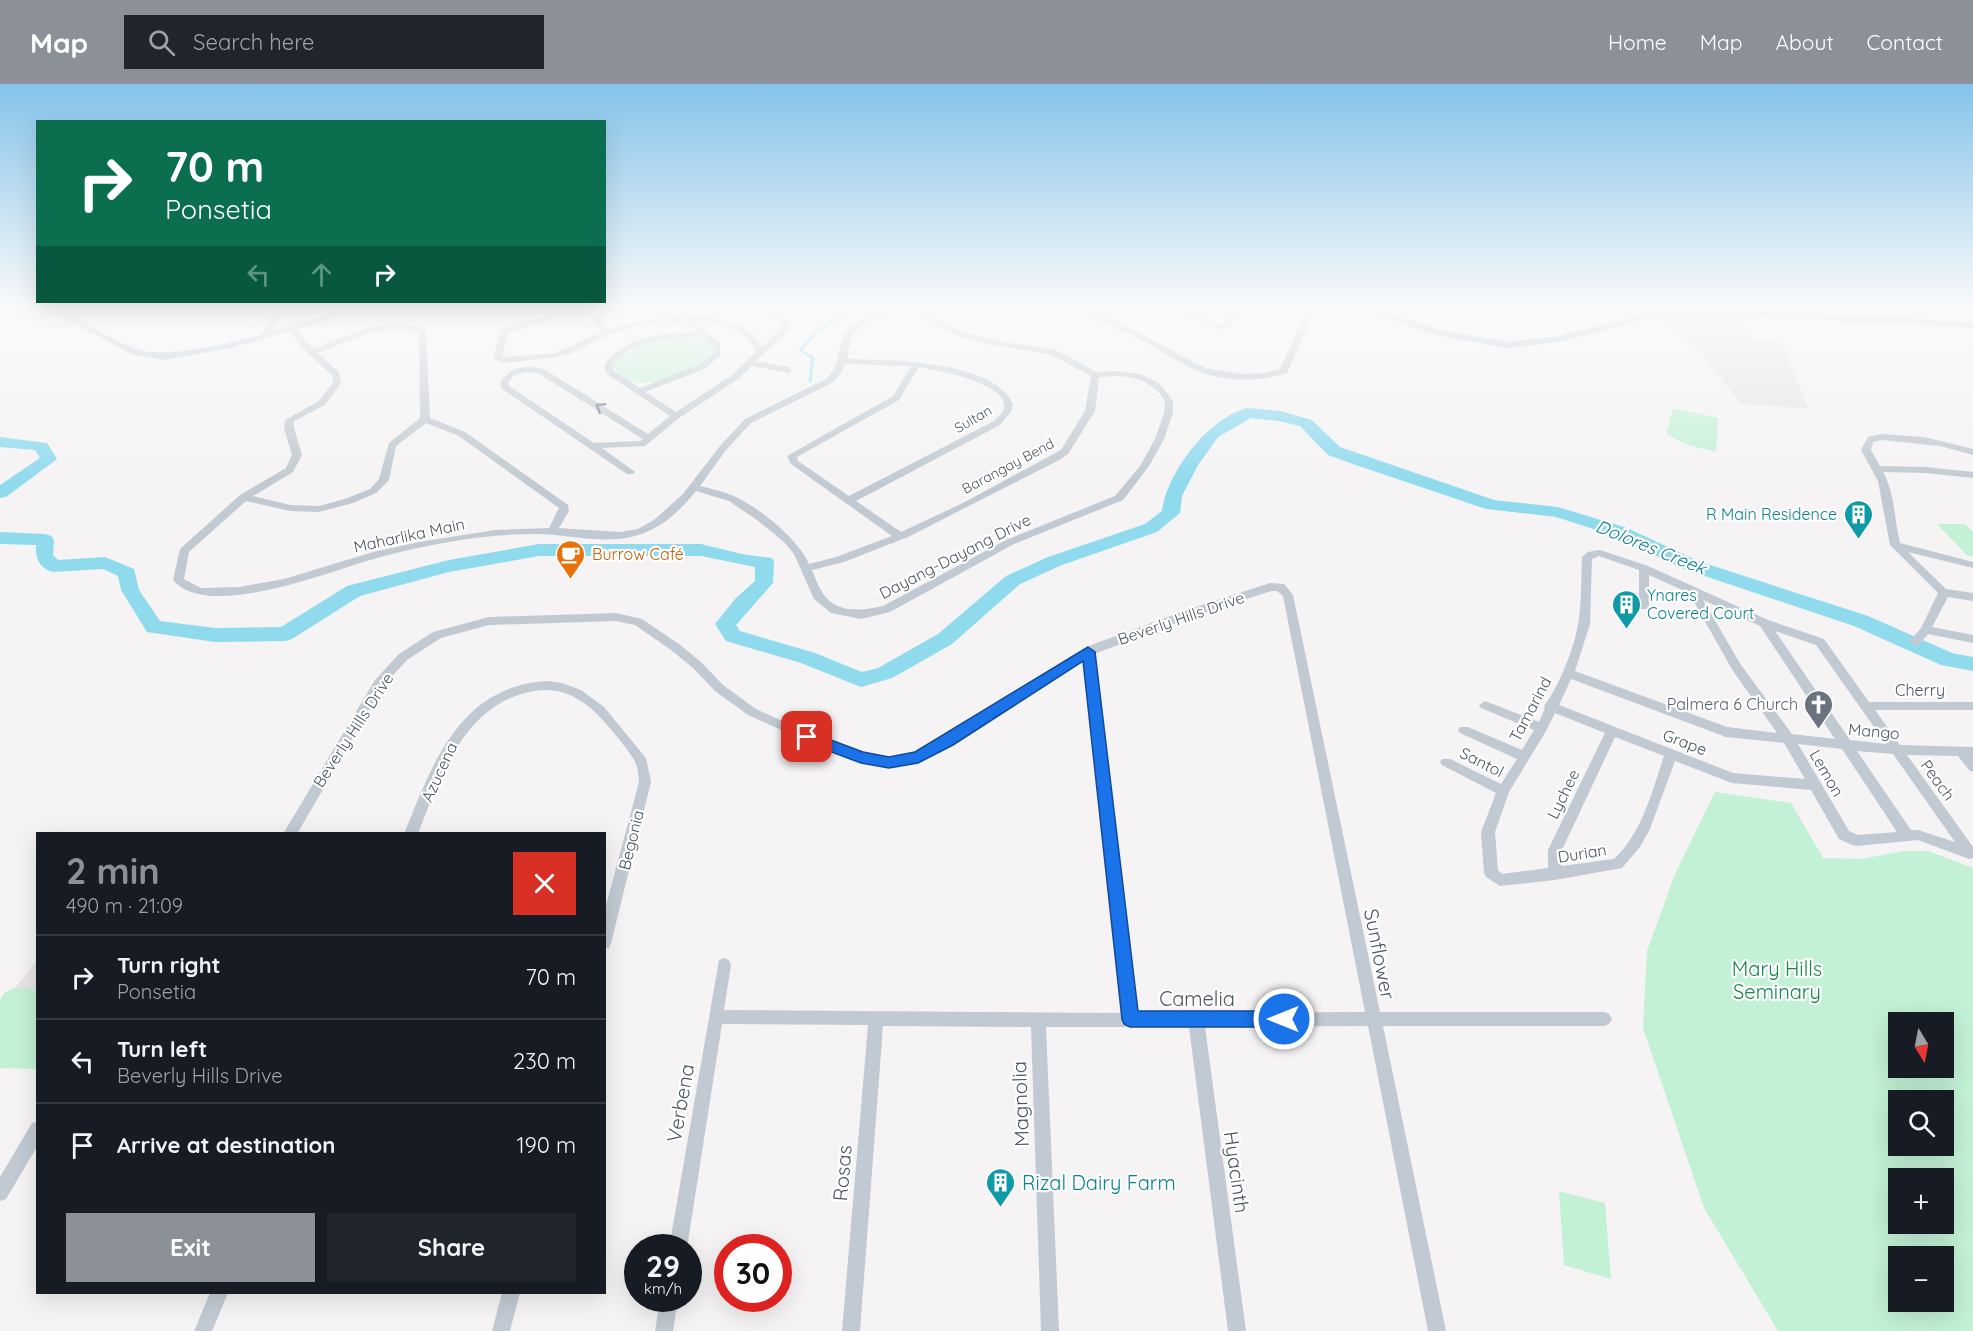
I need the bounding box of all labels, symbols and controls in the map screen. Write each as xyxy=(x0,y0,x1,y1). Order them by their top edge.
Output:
search box xyxy=(124,15,544,69)
text: Map xyxy=(30,25,88,60)
icon: search xyxy=(145,26,178,59)
text: Search here xyxy=(193,28,315,56)
text: Home xyxy=(1608,29,1667,55)
text: Map xyxy=(1700,29,1743,55)
text: About xyxy=(1776,29,1834,55)
text: Contact xyxy=(1867,29,1943,55)
text: 70 m xyxy=(165,140,264,193)
icon: right xyxy=(66,144,144,222)
text: Ponsetia xyxy=(165,192,272,226)
icon: left xyxy=(242,258,275,291)
icon: ahead xyxy=(305,258,338,291)
icon: right xyxy=(368,258,401,291)
street label: Sultan xyxy=(951,401,995,437)
one-way arrow xyxy=(596,403,606,415)
street label: Barangay Bend xyxy=(959,434,1057,498)
building icon: R Main Residence xyxy=(1842,498,1874,540)
place label: R Main Residence xyxy=(1706,504,1837,524)
street label: Dayang-Dayang Drive xyxy=(876,509,1034,603)
street label: Maharlika Main xyxy=(352,513,466,557)
water label: Dolores Creek xyxy=(1592,514,1711,580)
cafe icon: Burrow Café xyxy=(555,538,587,580)
place label: Burrow Café xyxy=(592,544,684,564)
place label: Ynares Covered Court xyxy=(1647,585,1754,623)
street label: Beverly Hills Drive xyxy=(1115,587,1247,649)
building icon: Ynares Covered Court xyxy=(1610,588,1642,630)
street label: Beverly Hills Drive xyxy=(309,669,397,791)
street label: Tamarind xyxy=(1505,673,1555,745)
street label: Cherry xyxy=(1895,680,1945,700)
church icon: Palmera 6 Church xyxy=(1803,688,1835,730)
place label: Palmera 6 Church xyxy=(1667,694,1798,714)
pin xyxy=(781,711,832,762)
street label: Mango xyxy=(1847,719,1901,743)
icon: arrive xyxy=(790,720,823,753)
street label: Grape xyxy=(1660,725,1710,759)
street label: Azucena xyxy=(417,739,461,805)
street label: Santol xyxy=(1457,743,1507,781)
street label: Lemon xyxy=(1806,746,1848,800)
street label: Peach xyxy=(1917,756,1959,804)
street label: Lychee xyxy=(1542,766,1584,822)
street label: Begonia xyxy=(614,808,648,872)
street label: Durian xyxy=(1556,839,1608,867)
text: 2 min xyxy=(66,848,160,893)
button: close xyxy=(513,852,576,915)
text: 490 m · 21:09 xyxy=(66,893,183,918)
street label: Sunflower xyxy=(1359,906,1401,1002)
text: Turn right xyxy=(117,951,221,979)
park label: Mary Hills Seminary xyxy=(1732,956,1822,1004)
icon: right xyxy=(66,961,99,994)
text: 70 m xyxy=(526,963,576,991)
text: Ponsetia xyxy=(117,979,196,1004)
street label: Camelia xyxy=(1159,986,1235,1011)
position arrow xyxy=(1252,987,1316,1051)
north arrow xyxy=(1888,1012,1954,1078)
map controls xyxy=(1888,1012,1954,1312)
text: Turn left xyxy=(117,1035,207,1063)
icon: left xyxy=(66,1045,99,1078)
text: 230 m xyxy=(513,1047,576,1075)
street label: Magnolia xyxy=(1006,1061,1034,1147)
street label: Verbena xyxy=(661,1062,699,1144)
text: Beverly Hills Drive xyxy=(117,1063,283,1088)
button: search xyxy=(1888,1090,1954,1156)
icon: arrive xyxy=(66,1129,99,1162)
street label: Hyacinth xyxy=(1219,1130,1255,1214)
text: Arrive at destination xyxy=(117,1131,335,1159)
text: 190 m xyxy=(516,1131,576,1159)
street label: Rosas xyxy=(827,1144,857,1202)
building icon: Rizal Dairy Farm xyxy=(985,1166,1017,1208)
button: + xyxy=(1888,1168,1954,1234)
place label: Rizal Dairy Farm xyxy=(1022,1170,1176,1195)
button: Exit xyxy=(66,1213,315,1282)
button: Share xyxy=(327,1213,576,1282)
speed limit sign: 30 xyxy=(714,1234,792,1312)
button: − xyxy=(1888,1246,1954,1312)
text: 29 xyxy=(646,1247,680,1285)
text: km/h xyxy=(644,1279,682,1298)

